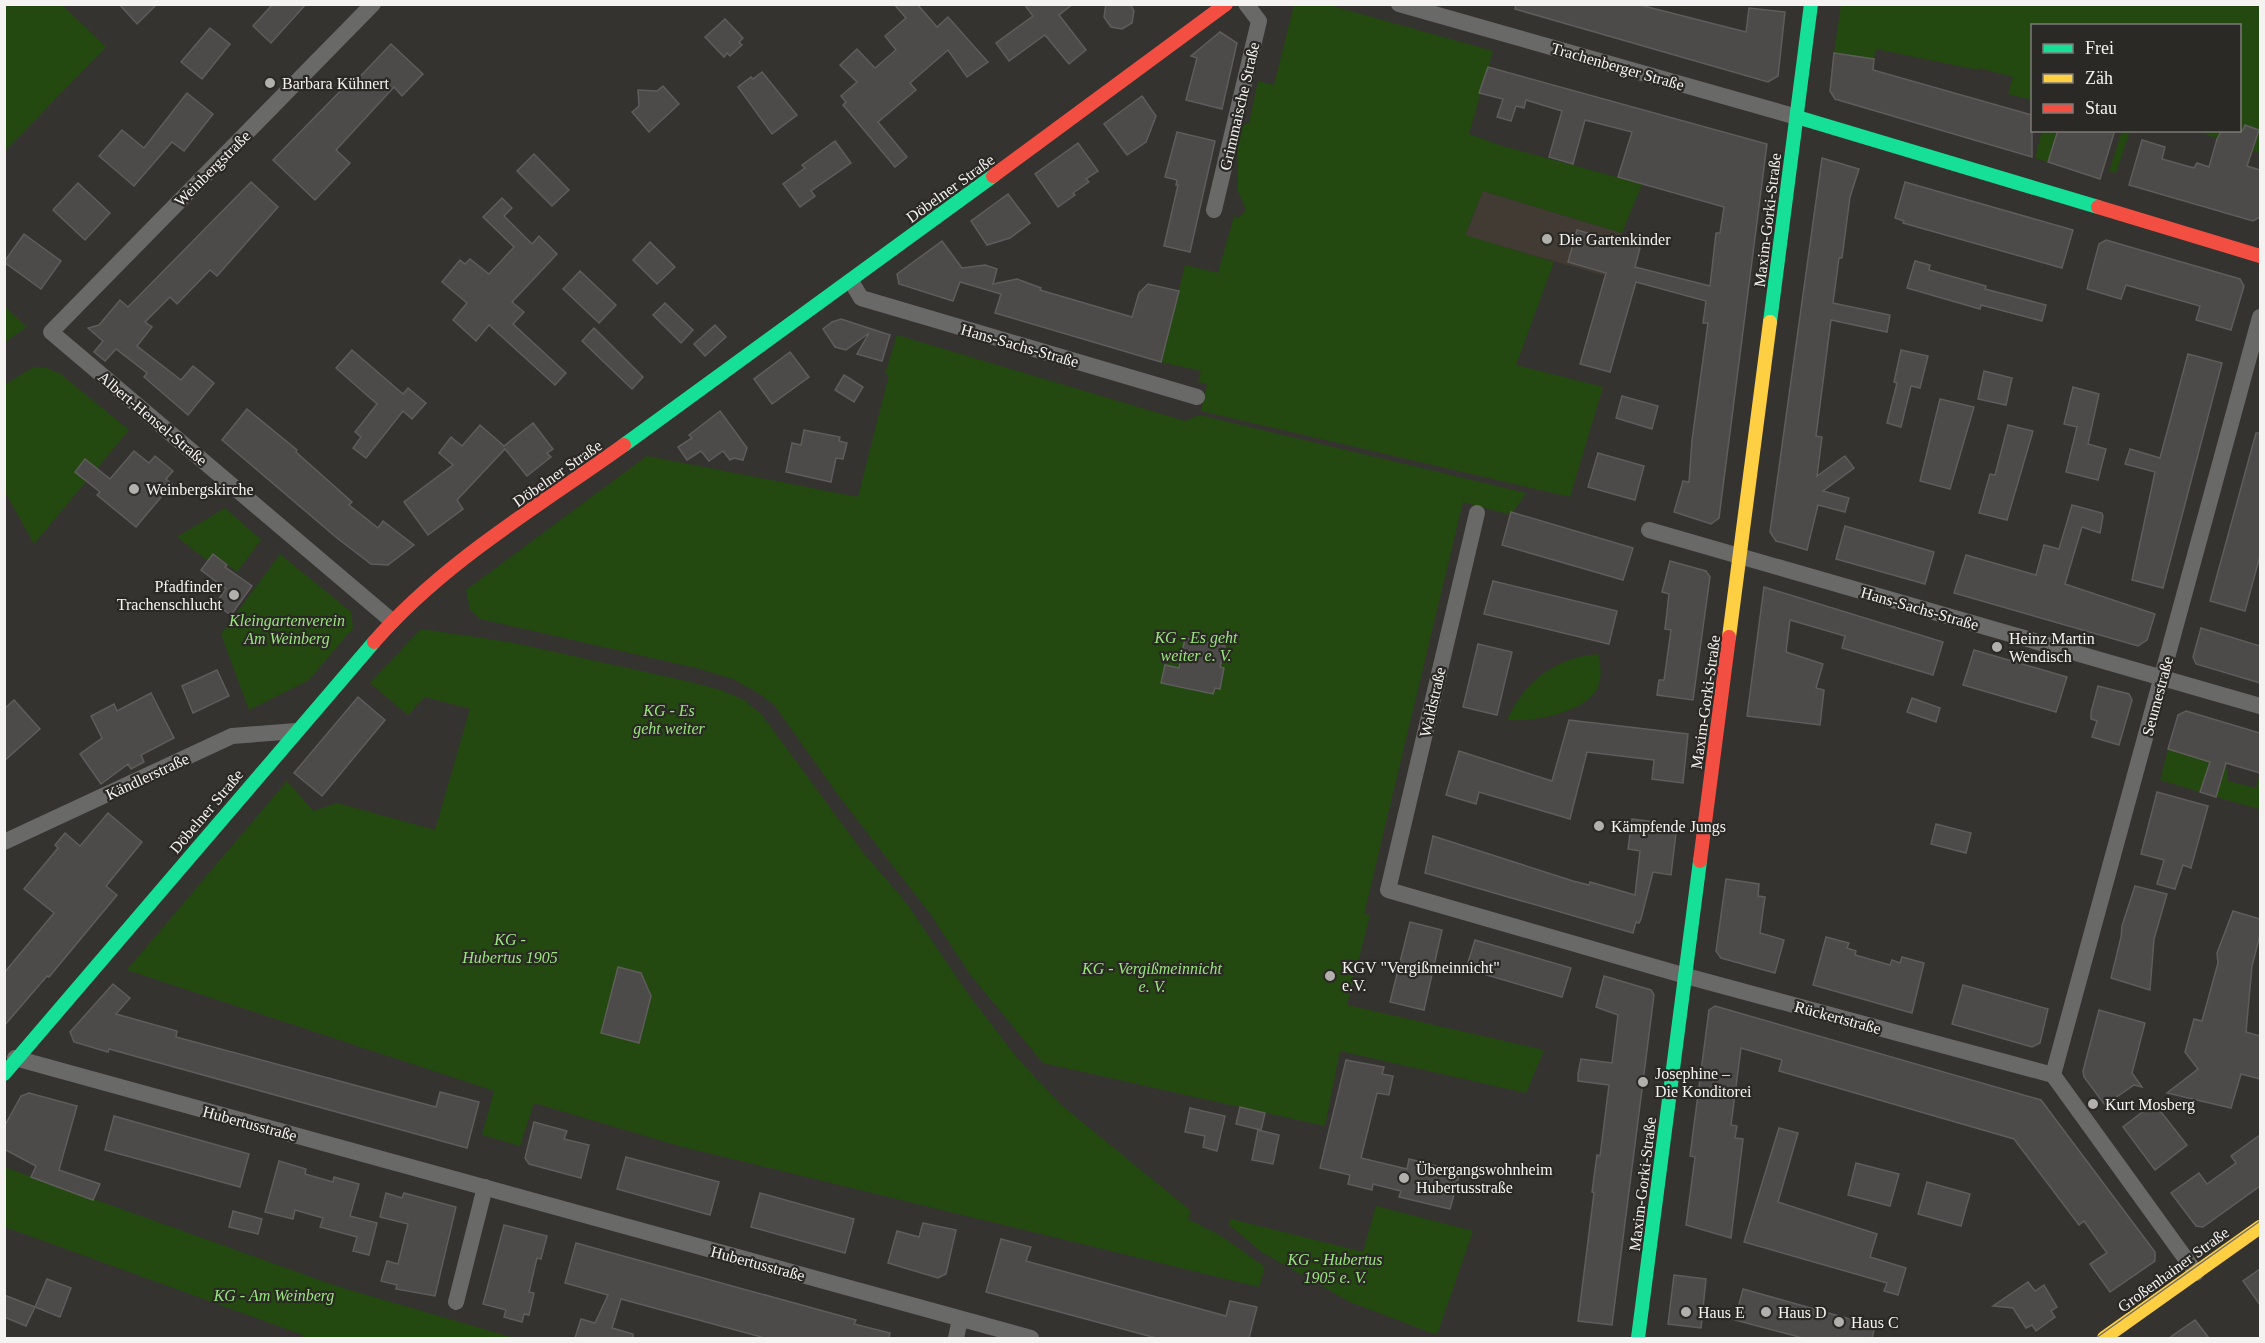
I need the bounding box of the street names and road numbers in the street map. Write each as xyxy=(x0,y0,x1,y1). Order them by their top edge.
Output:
street label: Trachenberger Straße xyxy=(1549,39,1686,95)
street label: Grimmaische Straße xyxy=(1216,40,1263,172)
street label: Weinbergstraße xyxy=(171,127,254,210)
street label: Döbelner Straße xyxy=(903,151,998,226)
street label: Maxim-Gorki-Straße xyxy=(1751,152,1784,288)
street label: Hans-Sachs-Straße xyxy=(959,321,1081,370)
street label: Albert-Hensel-Straße xyxy=(95,368,211,469)
street label: Döbelner Straße xyxy=(510,437,605,510)
street label: Hans-Sachs-Straße xyxy=(1859,584,1981,633)
street label: Maxim-Gorki-Straße xyxy=(1688,634,1723,770)
street label: Seumestraße xyxy=(2139,654,2176,738)
street label: Waldstraße xyxy=(1416,665,1449,739)
street label: Kändlerstraße xyxy=(103,750,191,803)
street label: Döbelner Straße xyxy=(166,766,246,857)
street label: Rückertstraße xyxy=(1793,998,1883,1037)
street label: Hubertusstraße xyxy=(201,1103,299,1144)
street label: Maxim-Gorki-Straße xyxy=(1626,1116,1659,1252)
street label: Großenhainer Straße xyxy=(2115,1223,2232,1315)
street label: Hubertusstraße xyxy=(709,1243,807,1284)

